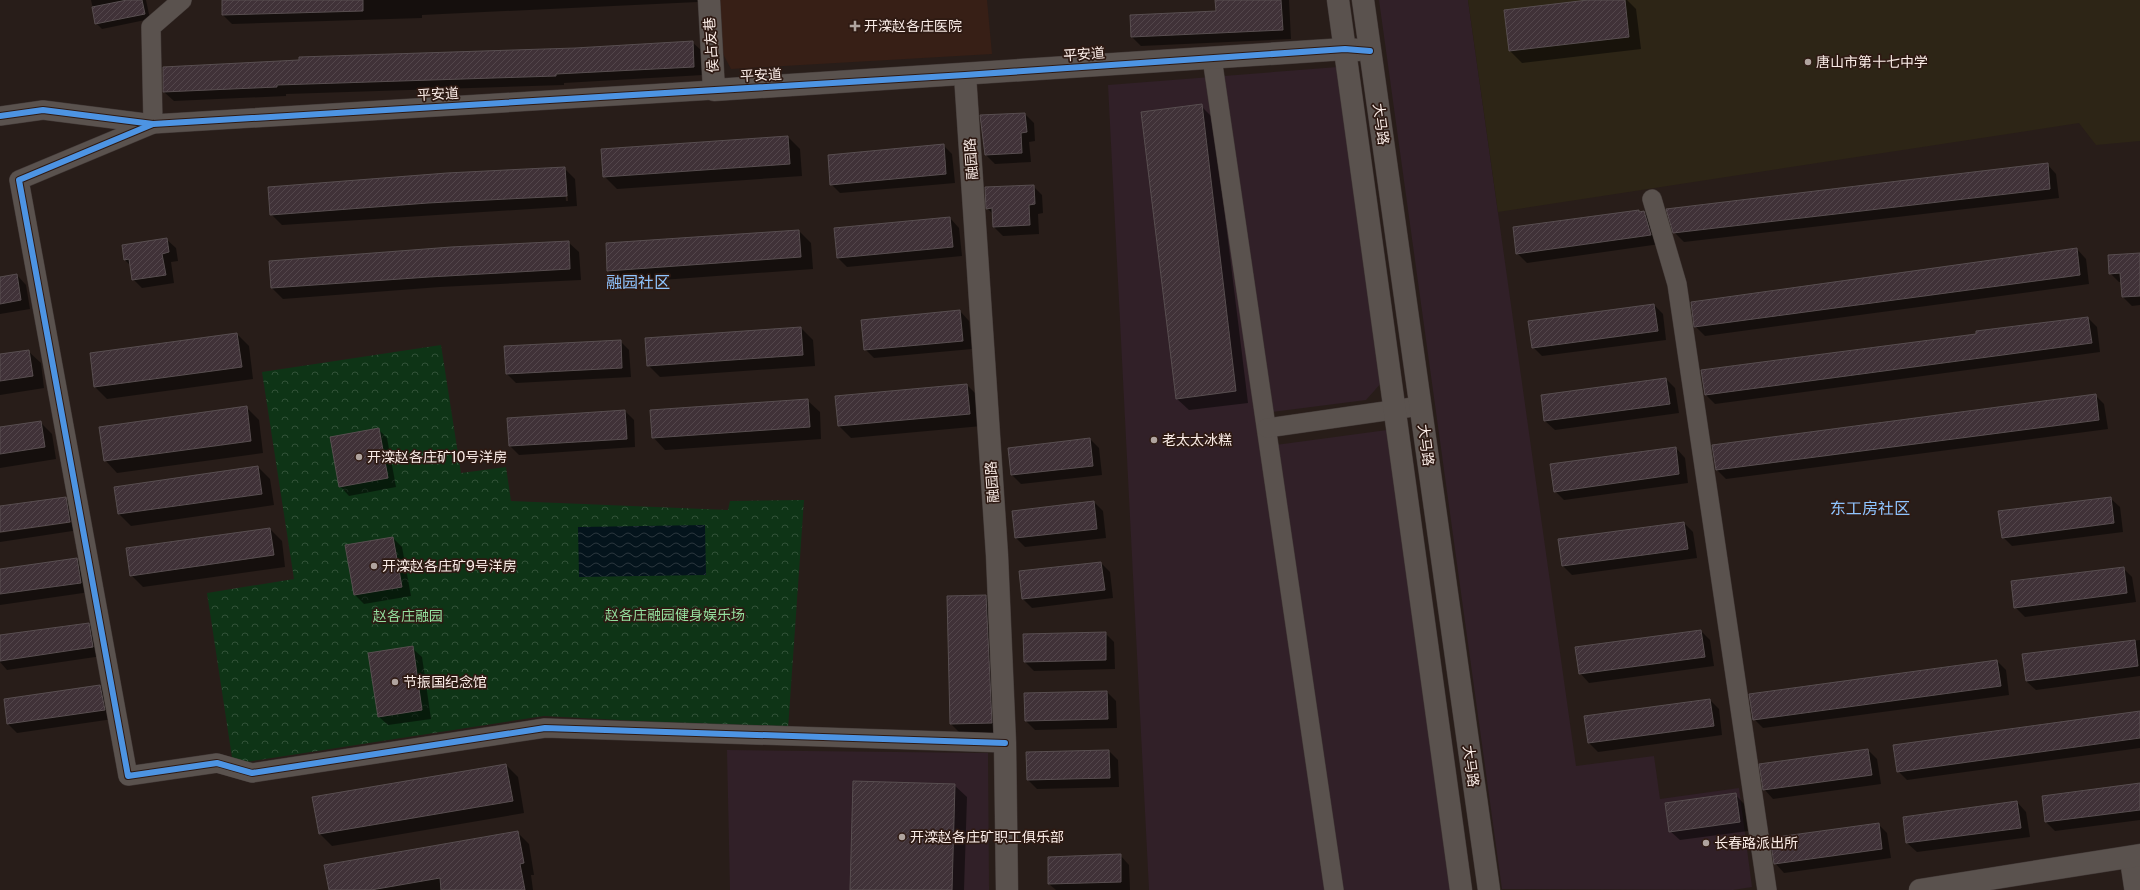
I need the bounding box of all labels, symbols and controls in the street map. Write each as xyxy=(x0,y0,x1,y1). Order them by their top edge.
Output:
street label: 侯占友巷 xyxy=(701,17,721,73)
place label: 开滦赵各庄医院 xyxy=(864,18,962,34)
marker: 开滦赵各庄医院 xyxy=(849,20,861,32)
street label: 平安道 xyxy=(1062,45,1106,63)
place label: 唐山市第十七中学 xyxy=(1816,54,1928,70)
marker: 唐山市第十七中学 xyxy=(1803,57,1813,67)
street label: 平安道 xyxy=(740,66,782,84)
street label: 平安道 xyxy=(417,85,459,103)
street label: 大马路 xyxy=(1370,102,1392,146)
street label: 融园路 xyxy=(962,137,980,181)
district label: 融园社区 xyxy=(606,273,670,292)
street label: 大马路 xyxy=(1415,423,1437,467)
place label: 老太太冰糕 xyxy=(1162,432,1232,448)
marker: 老太太冰糕 xyxy=(1149,435,1159,445)
place label: 开滦赵各庄矿10号洋房 xyxy=(367,449,507,465)
marker: 开滦赵各庄矿10号洋房 xyxy=(354,452,364,462)
street label: 融园路 xyxy=(983,460,1001,504)
district label: 东工房社区 xyxy=(1830,499,1910,518)
place label: 开滦赵各庄矿9号洋房 xyxy=(382,558,517,574)
marker: 开滦赵各庄矿9号洋房 xyxy=(369,561,379,571)
park label: 赵各庄融园健身娱乐场 xyxy=(604,607,745,623)
park label: 赵各庄融园 xyxy=(372,608,443,624)
place label: 节振国纪念馆 xyxy=(403,674,487,690)
marker: 节振国纪念馆 xyxy=(390,677,400,687)
street label: 大马路 xyxy=(1460,744,1482,788)
place label: 开滦赵各庄矿职工俱乐部 xyxy=(910,829,1064,845)
marker: 开滦赵各庄矿职工俱乐部 xyxy=(897,832,907,842)
place label: 长春路派出所 xyxy=(1714,835,1798,851)
marker: 长春路派出所 xyxy=(1701,838,1711,848)

